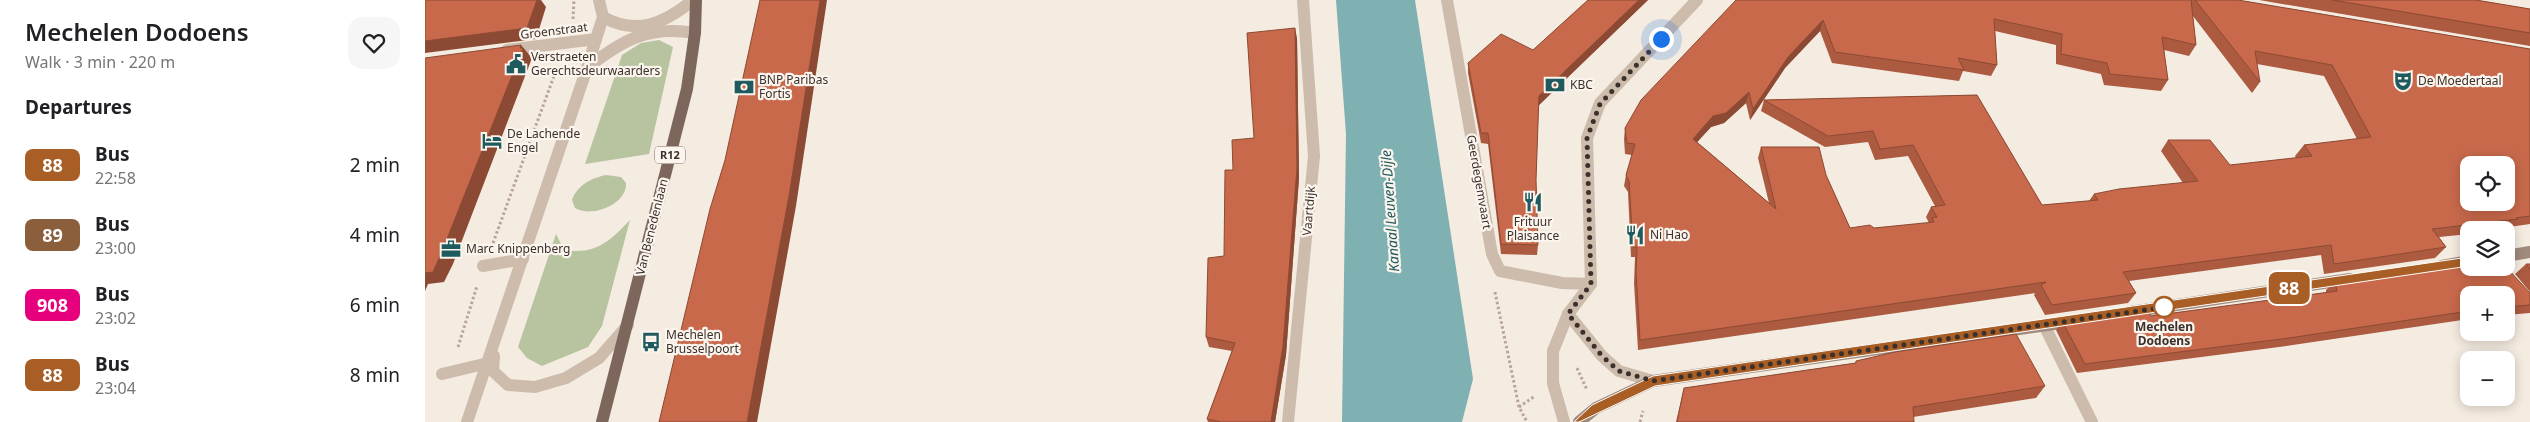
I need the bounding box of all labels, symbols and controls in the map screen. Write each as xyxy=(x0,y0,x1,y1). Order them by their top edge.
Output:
text: Mechelen Dodoens xyxy=(25,15,249,48)
button: heart xyxy=(348,17,400,69)
street label: Groenstraat xyxy=(519,18,589,43)
your location xyxy=(1649,27,1674,52)
place label: Verstraeten Gerechtsdeurwaarders xyxy=(531,48,660,79)
text: Walk · 3 min · 220 m xyxy=(25,51,175,73)
public building icon: Verstraeten Gerechtsdeurwaarders xyxy=(505,53,527,75)
theatre icon: De Moedertaal xyxy=(2392,70,2414,92)
place label: BNP Paribas Fortis xyxy=(759,71,828,102)
place label: De Moedertaal xyxy=(2418,72,2502,89)
bank icon: KBC xyxy=(1544,74,1566,96)
bank icon: BNP Paribas Fortis xyxy=(733,76,755,98)
place label: KBC xyxy=(1570,76,1593,93)
text: Departures xyxy=(25,94,132,120)
place label: De Lachende Engel xyxy=(507,125,580,156)
hotel icon: De Lachende Engel xyxy=(481,130,503,152)
street label: Geerdegemvaart xyxy=(1463,133,1496,231)
text: Bus xyxy=(95,141,130,167)
road number: R12 xyxy=(655,146,685,164)
water label: Kanaal Leuven-Dijle xyxy=(1376,149,1403,273)
text: 2 min xyxy=(350,152,400,178)
text: 88 xyxy=(42,153,63,177)
map controls xyxy=(2460,156,2515,406)
button: locate xyxy=(2460,156,2515,211)
text: 22:58 xyxy=(95,167,136,189)
street label: Van Benedenlaan xyxy=(631,177,672,277)
street label: Vaartdijk xyxy=(1298,185,1319,236)
restaurant icon: Frituur Plaisance xyxy=(1522,191,1544,213)
text: Bus xyxy=(95,211,130,237)
place label: Frituur Plaisance xyxy=(1507,213,1560,244)
button: layers xyxy=(2460,221,2515,276)
text: 4 min xyxy=(350,222,400,248)
text: 89 xyxy=(42,223,63,247)
restaurant icon: Ni Hao xyxy=(1624,224,1646,246)
place label: Ni Hao xyxy=(1650,226,1688,243)
text: 23:00 xyxy=(95,237,136,259)
office icon: Marc Knippenberg xyxy=(440,238,462,260)
place label: Marc Knippenberg xyxy=(466,240,570,257)
line badge: 88 xyxy=(2267,272,2311,304)
text: 88 xyxy=(2279,276,2299,300)
text: Bus xyxy=(95,281,130,307)
button: + xyxy=(2460,286,2515,341)
text: 6 min xyxy=(350,292,400,318)
text: 908 xyxy=(37,293,68,317)
marker: Mechelen Dodoens xyxy=(2153,296,2175,318)
text: 23:02 xyxy=(95,307,136,329)
place label: Mechelen Dodoens xyxy=(2135,318,2193,349)
place label: Mechelen Brusselpoort xyxy=(666,326,739,357)
bus stop icon: Mechelen Brusselpoort xyxy=(640,331,662,353)
text: Bus xyxy=(95,351,130,377)
button: − xyxy=(2460,351,2515,406)
text: 8 min xyxy=(350,362,400,388)
text: 88 xyxy=(42,363,63,387)
text: 23:04 xyxy=(95,377,136,399)

